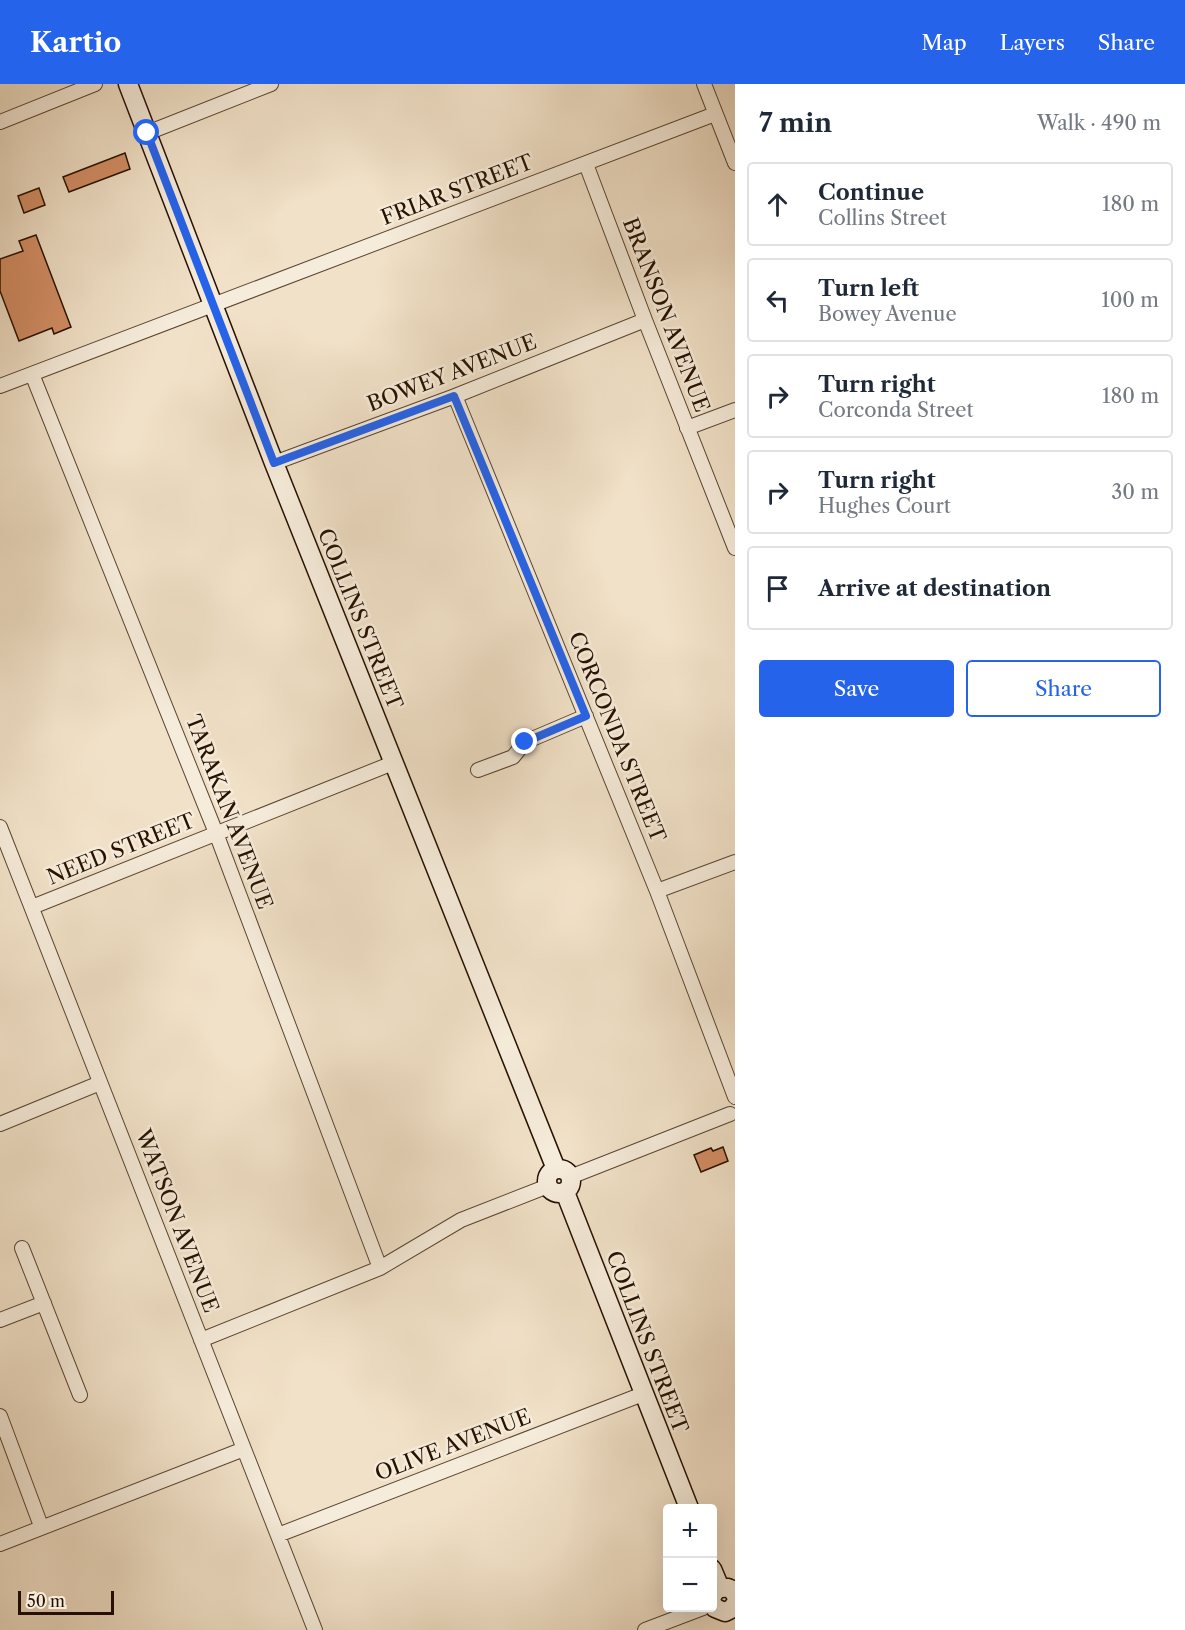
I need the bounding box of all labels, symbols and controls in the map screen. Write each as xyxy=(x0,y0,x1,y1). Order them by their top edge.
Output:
text: Kartio xyxy=(30,25,121,59)
text: Map xyxy=(922,30,967,55)
text: Layers xyxy=(1000,30,1065,55)
text: Share xyxy=(1098,30,1155,55)
text: 7 min xyxy=(759,107,832,139)
text: Walk · 490 m xyxy=(1037,111,1161,135)
route start xyxy=(133,119,159,145)
street label: FRIAR STREET xyxy=(377,149,537,230)
text: Continue xyxy=(818,179,924,206)
icon: ahead xyxy=(761,188,794,221)
text: 180 m xyxy=(1102,192,1159,216)
text: Collins Street xyxy=(818,206,947,230)
street label: BRANSON AVENUE xyxy=(618,214,715,416)
text: Turn left xyxy=(818,275,919,302)
icon: left xyxy=(761,284,794,317)
text: 100 m xyxy=(1101,288,1159,312)
text: Bowey Avenue xyxy=(818,302,957,326)
street label: BOWEY AVENUE xyxy=(364,329,540,416)
text: Turn right xyxy=(818,371,936,398)
icon: right xyxy=(761,380,794,413)
text: 180 m xyxy=(1102,384,1159,408)
text: Corconda Street xyxy=(818,398,974,422)
text: Turn right xyxy=(818,467,936,494)
icon: right xyxy=(761,476,794,509)
text: 30 m xyxy=(1111,480,1159,504)
text: Hughes Court xyxy=(818,494,951,518)
street label: COLLINS STREET xyxy=(313,525,408,713)
icon: arrive xyxy=(761,572,794,605)
text: Arrive at destination xyxy=(818,575,1051,602)
street label: CORCONDA STREET xyxy=(564,628,671,846)
button: Save xyxy=(759,660,954,717)
button: Share xyxy=(966,660,1161,717)
street label: TARAKAN AVENUE xyxy=(181,711,278,913)
route end xyxy=(511,728,537,754)
street label: NEED STREET xyxy=(43,807,199,890)
street label: WATSON AVENUE xyxy=(131,1125,224,1316)
street label: COLLINS STREET xyxy=(601,1247,694,1437)
street label: OLIVE AVENUE xyxy=(371,1403,534,1486)
map controls xyxy=(663,1504,717,1612)
button: + xyxy=(663,1504,717,1558)
button: − xyxy=(663,1558,717,1612)
scale bar xyxy=(18,1588,114,1616)
text: 50 m xyxy=(27,1591,65,1611)

